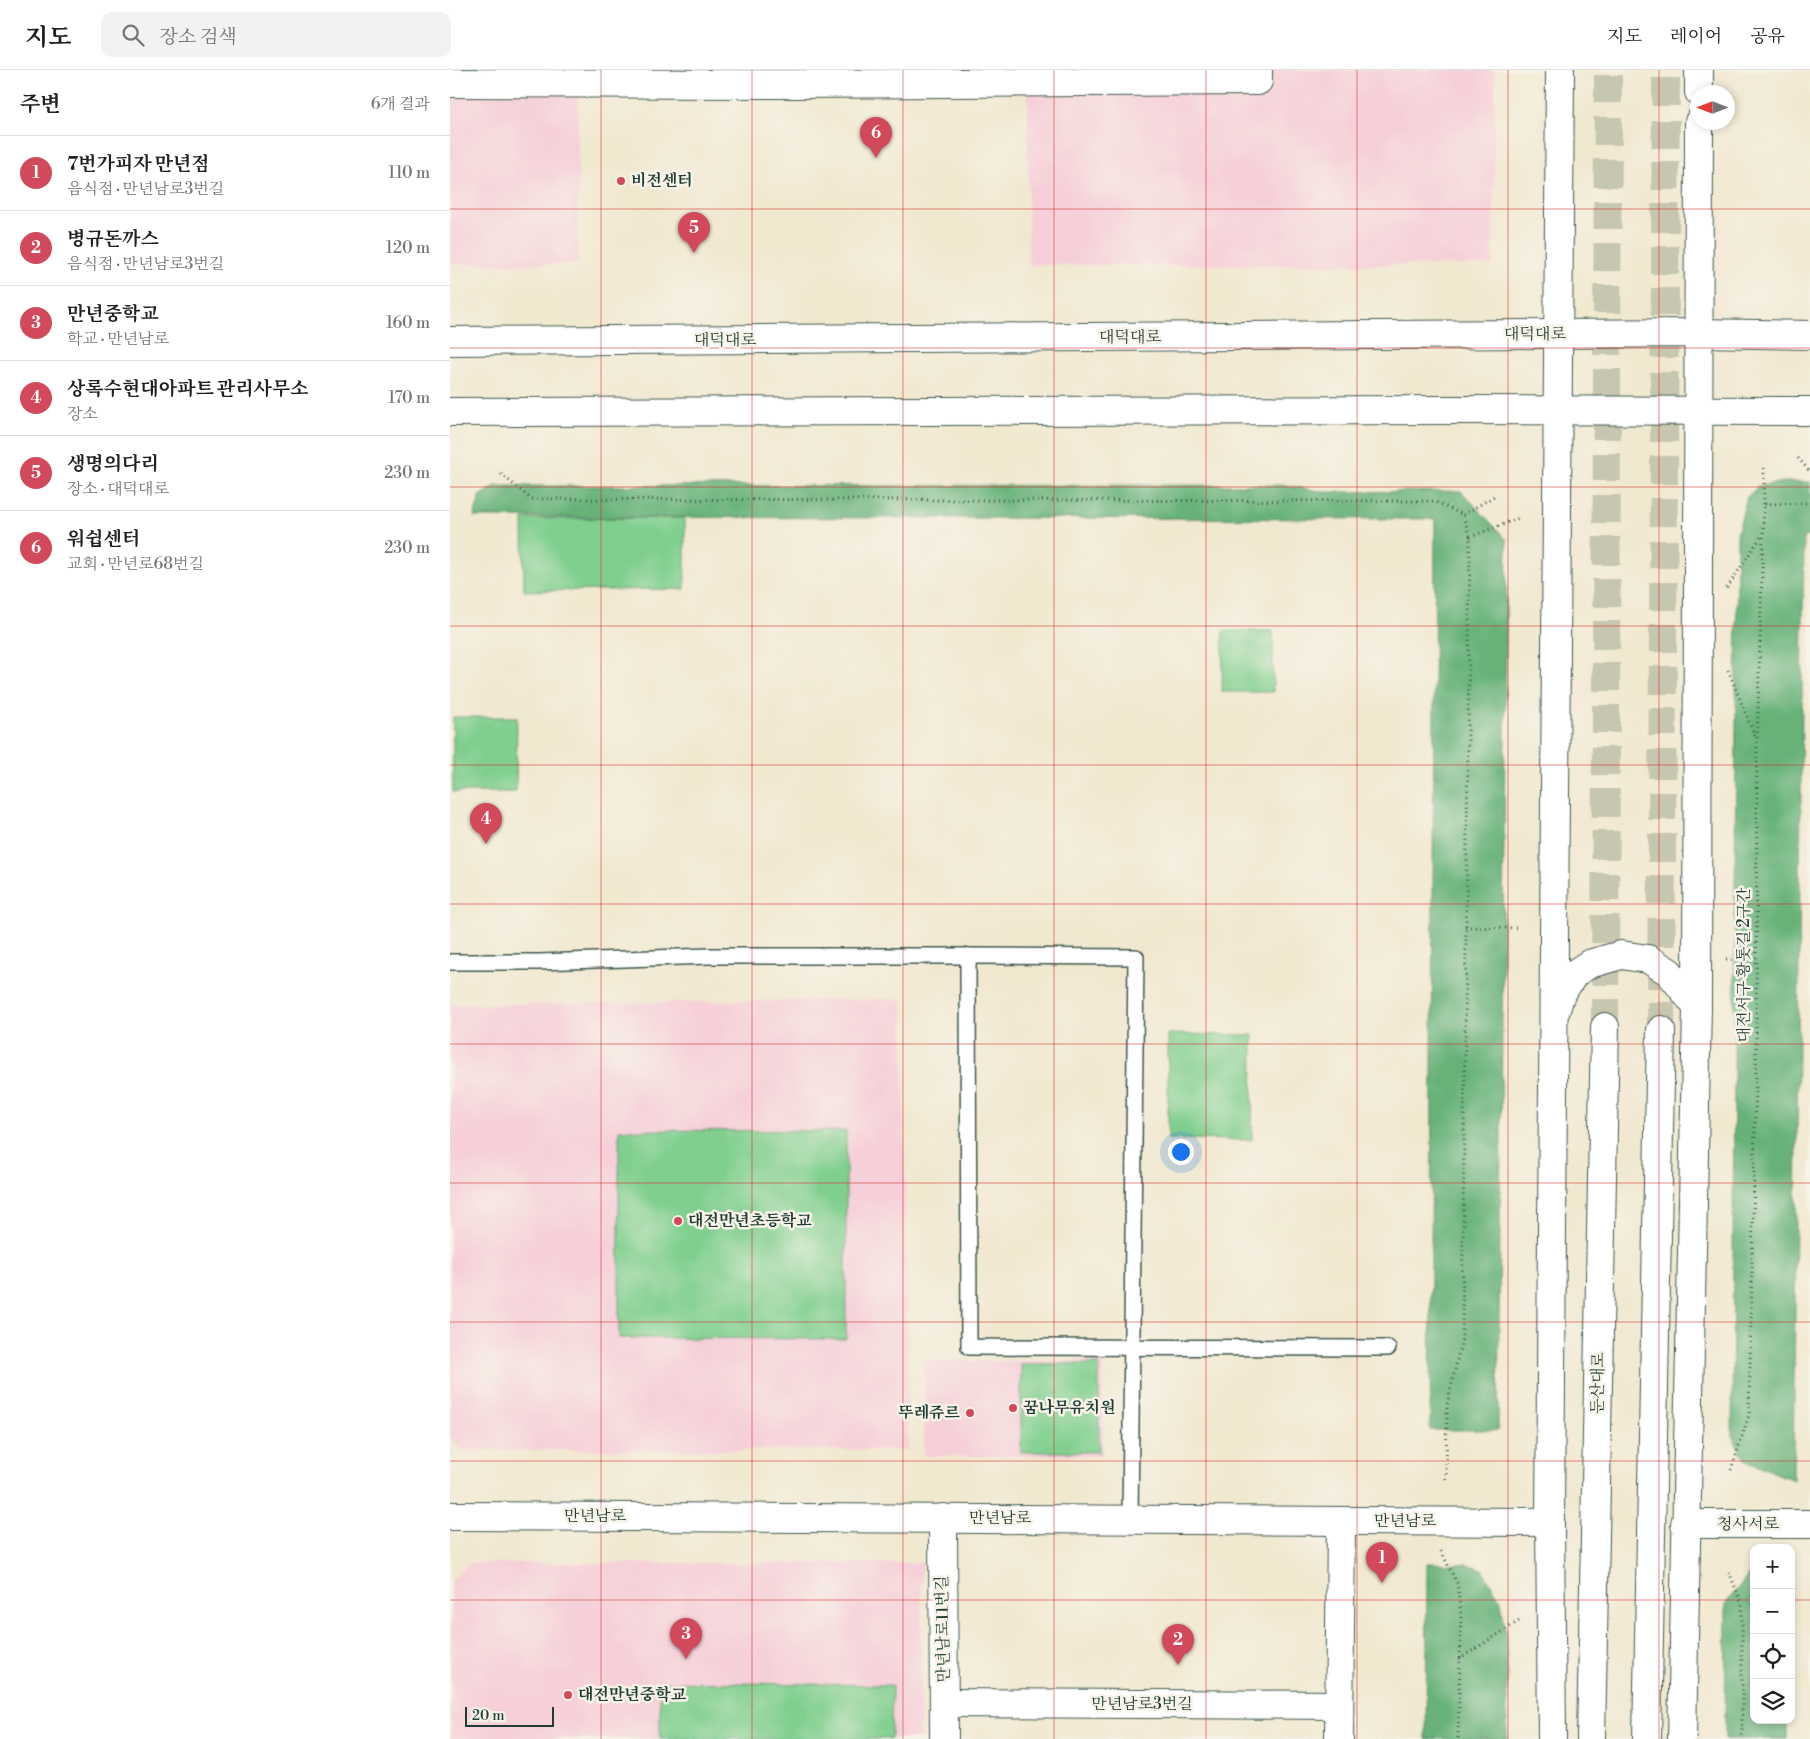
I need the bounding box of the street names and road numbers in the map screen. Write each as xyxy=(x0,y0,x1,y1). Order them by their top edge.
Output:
street label: 대덕대로 xyxy=(1504,324,1566,344)
street label: 대덕대로 xyxy=(1099,327,1161,347)
street label: 대덕대로 xyxy=(694,330,756,350)
street label: 대전서구 황톳길 2구간 xyxy=(1734,887,1754,1042)
street label: 둔산대로 xyxy=(1587,1351,1609,1414)
street label: 만년남로 xyxy=(564,1506,626,1526)
street label: 만년남로 xyxy=(969,1508,1031,1528)
street label: 만년남로 xyxy=(1374,1511,1436,1531)
street label: 청사서로 xyxy=(1717,1514,1779,1534)
street label: 만년남로11번길 xyxy=(932,1575,954,1683)
street label: 만년남로3번길 xyxy=(1091,1694,1193,1714)

